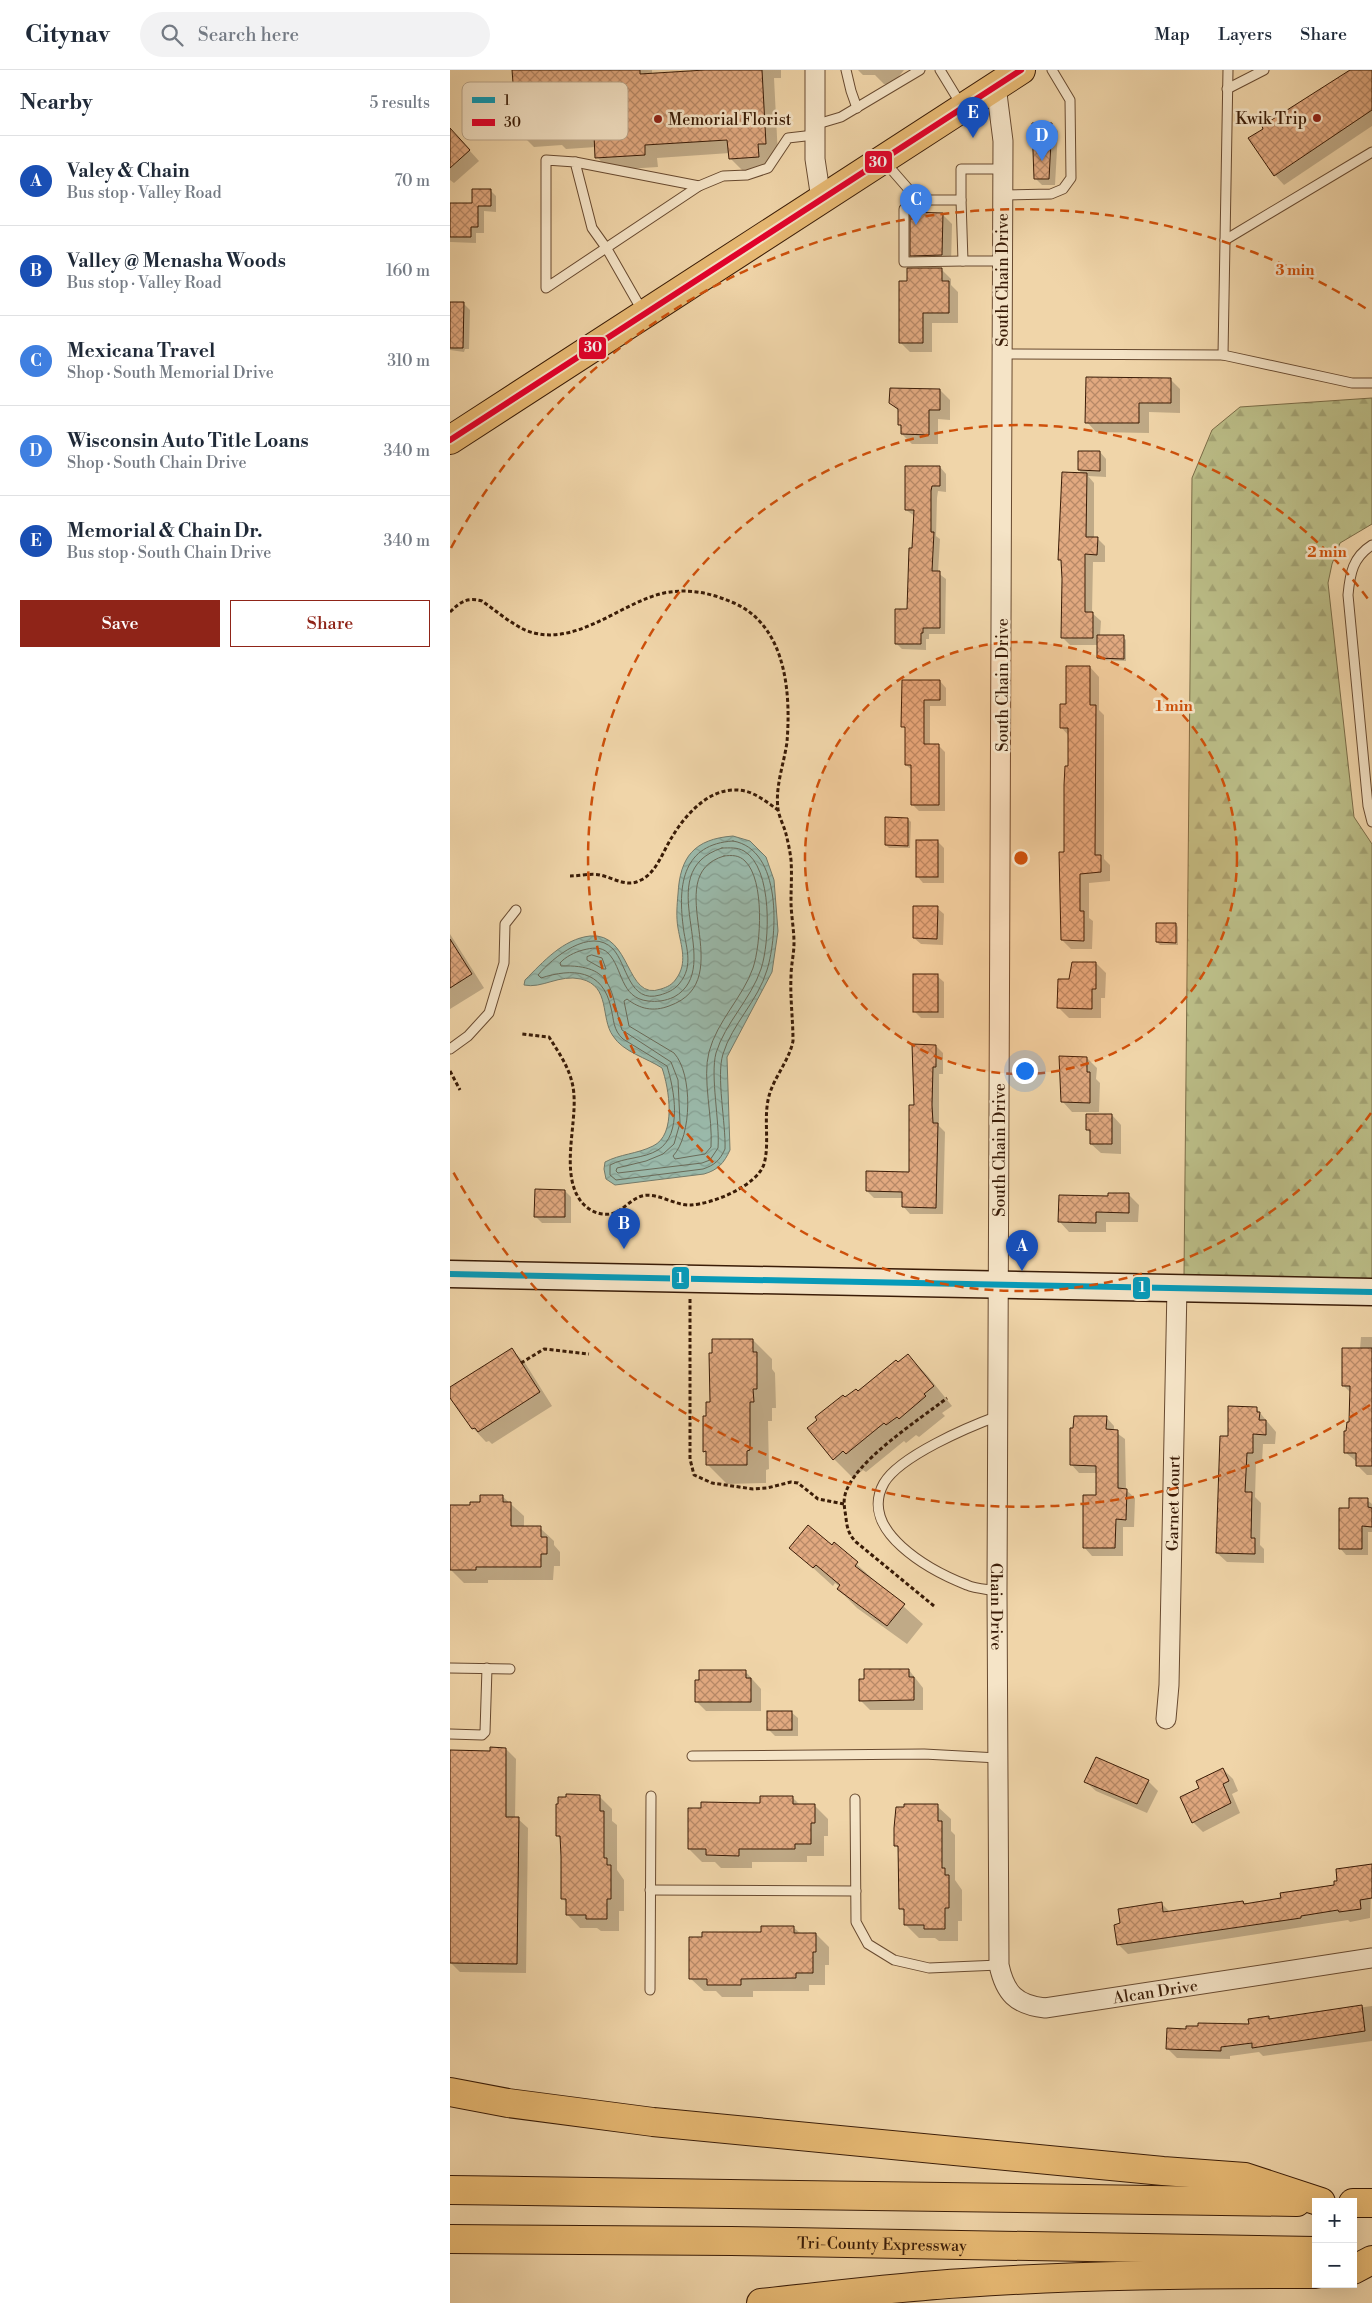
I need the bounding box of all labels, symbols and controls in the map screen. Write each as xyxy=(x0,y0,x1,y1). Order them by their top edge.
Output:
search box xyxy=(140,12,490,57)
text: Citynav xyxy=(25,20,110,50)
icon: search xyxy=(158,21,186,49)
text: Search here xyxy=(198,23,299,47)
text: Map xyxy=(1155,23,1190,46)
text: Layers xyxy=(1218,23,1272,46)
text: Share xyxy=(1300,23,1347,46)
legend xyxy=(462,82,628,140)
text: Nearby xyxy=(20,90,93,116)
text: 1 xyxy=(504,92,510,110)
text: 5 results xyxy=(369,93,430,113)
pin: E xyxy=(957,97,989,138)
place label: Kwik Trip xyxy=(1235,109,1307,129)
place label: Memorial Florist xyxy=(668,110,792,130)
marker: Kwik Trip xyxy=(1311,112,1323,124)
marker: Memorial Florist xyxy=(652,113,664,125)
text: 30 xyxy=(504,114,521,132)
pin: D xyxy=(1026,120,1058,161)
line badge: 30 xyxy=(864,150,893,174)
text: 30 xyxy=(869,154,887,172)
text: Valey & Chain xyxy=(67,159,190,183)
text: A xyxy=(30,171,42,191)
text: 70 m xyxy=(394,171,430,191)
text: Bus stop · Valley Road xyxy=(67,183,222,203)
pin: C xyxy=(900,184,932,225)
street label: South Chain Drive xyxy=(993,213,1013,347)
text: Valley @ Menasha Woods xyxy=(67,249,286,273)
text: B xyxy=(30,261,42,281)
text: 160 m xyxy=(386,261,430,281)
text: 3 min xyxy=(1275,261,1315,280)
text: Bus stop · Valley Road xyxy=(67,273,222,293)
line badge: 30 xyxy=(578,336,607,360)
text: Mexicana Travel xyxy=(67,339,215,363)
text: 30 xyxy=(584,339,602,357)
text: C xyxy=(30,351,42,371)
text: 310 m xyxy=(387,351,430,371)
text: Shop · South Memorial Drive xyxy=(67,363,274,383)
text: Wisconsin Auto Title Loans xyxy=(67,429,309,453)
text: D xyxy=(30,441,42,461)
text: 340 m xyxy=(383,441,430,461)
text: Shop · South Chain Drive xyxy=(67,453,247,473)
text: Memorial & Chain Dr. xyxy=(67,519,262,543)
text: E xyxy=(30,531,42,551)
text: 340 m xyxy=(383,531,430,551)
text: Bus stop · South Chain Drive xyxy=(67,543,271,563)
text: 2 min xyxy=(1307,543,1347,562)
button: Save xyxy=(20,600,220,647)
button: Share xyxy=(230,600,430,647)
street label: South Chain Drive xyxy=(993,618,1013,752)
text: 1 min xyxy=(1155,697,1193,716)
centre of rings xyxy=(1012,849,1030,867)
your location xyxy=(1012,1058,1038,1084)
street label: South Chain Drive xyxy=(990,1083,1010,1217)
pin: B xyxy=(608,1208,640,1249)
pin: A xyxy=(1006,1230,1038,1271)
line badge: 1 xyxy=(671,1266,690,1290)
text: 1 xyxy=(677,1270,684,1288)
line badge: 1 xyxy=(1132,1276,1151,1300)
text: 1 xyxy=(1139,1279,1146,1297)
street label: Garnet Court xyxy=(1163,1455,1185,1551)
street label: Chain Drive xyxy=(986,1563,1006,1650)
street label: Alcan Drive xyxy=(1111,1976,1199,2009)
map controls xyxy=(1312,2198,1357,2288)
button: + xyxy=(1312,2198,1357,2243)
street label: Tri-County Expressway xyxy=(797,2233,967,2256)
button: − xyxy=(1312,2243,1357,2288)

